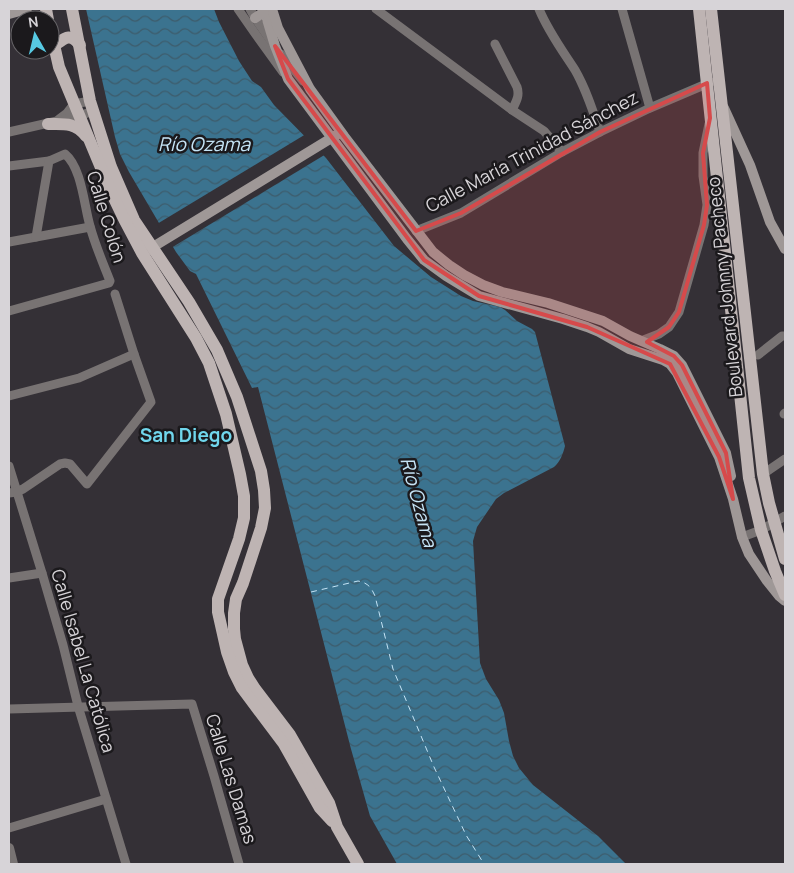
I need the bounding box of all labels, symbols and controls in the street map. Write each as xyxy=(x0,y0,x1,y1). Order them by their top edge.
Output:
north arrow xyxy=(10,10,60,60)
text: N xyxy=(27,12,39,32)
street label: Calle María Trinidad Sánchez xyxy=(421,85,642,217)
water label: Río Ozama xyxy=(158,131,251,157)
street label: Calle Colón xyxy=(82,168,132,265)
street label: Boulevard Johnny Pacheco xyxy=(700,176,748,399)
district label: San Diego xyxy=(140,422,232,448)
water label: Río Ozama xyxy=(395,454,444,551)
street label: Calle Isabel La Católica xyxy=(46,566,122,755)
street label: Calle Las Damas xyxy=(201,711,263,847)

